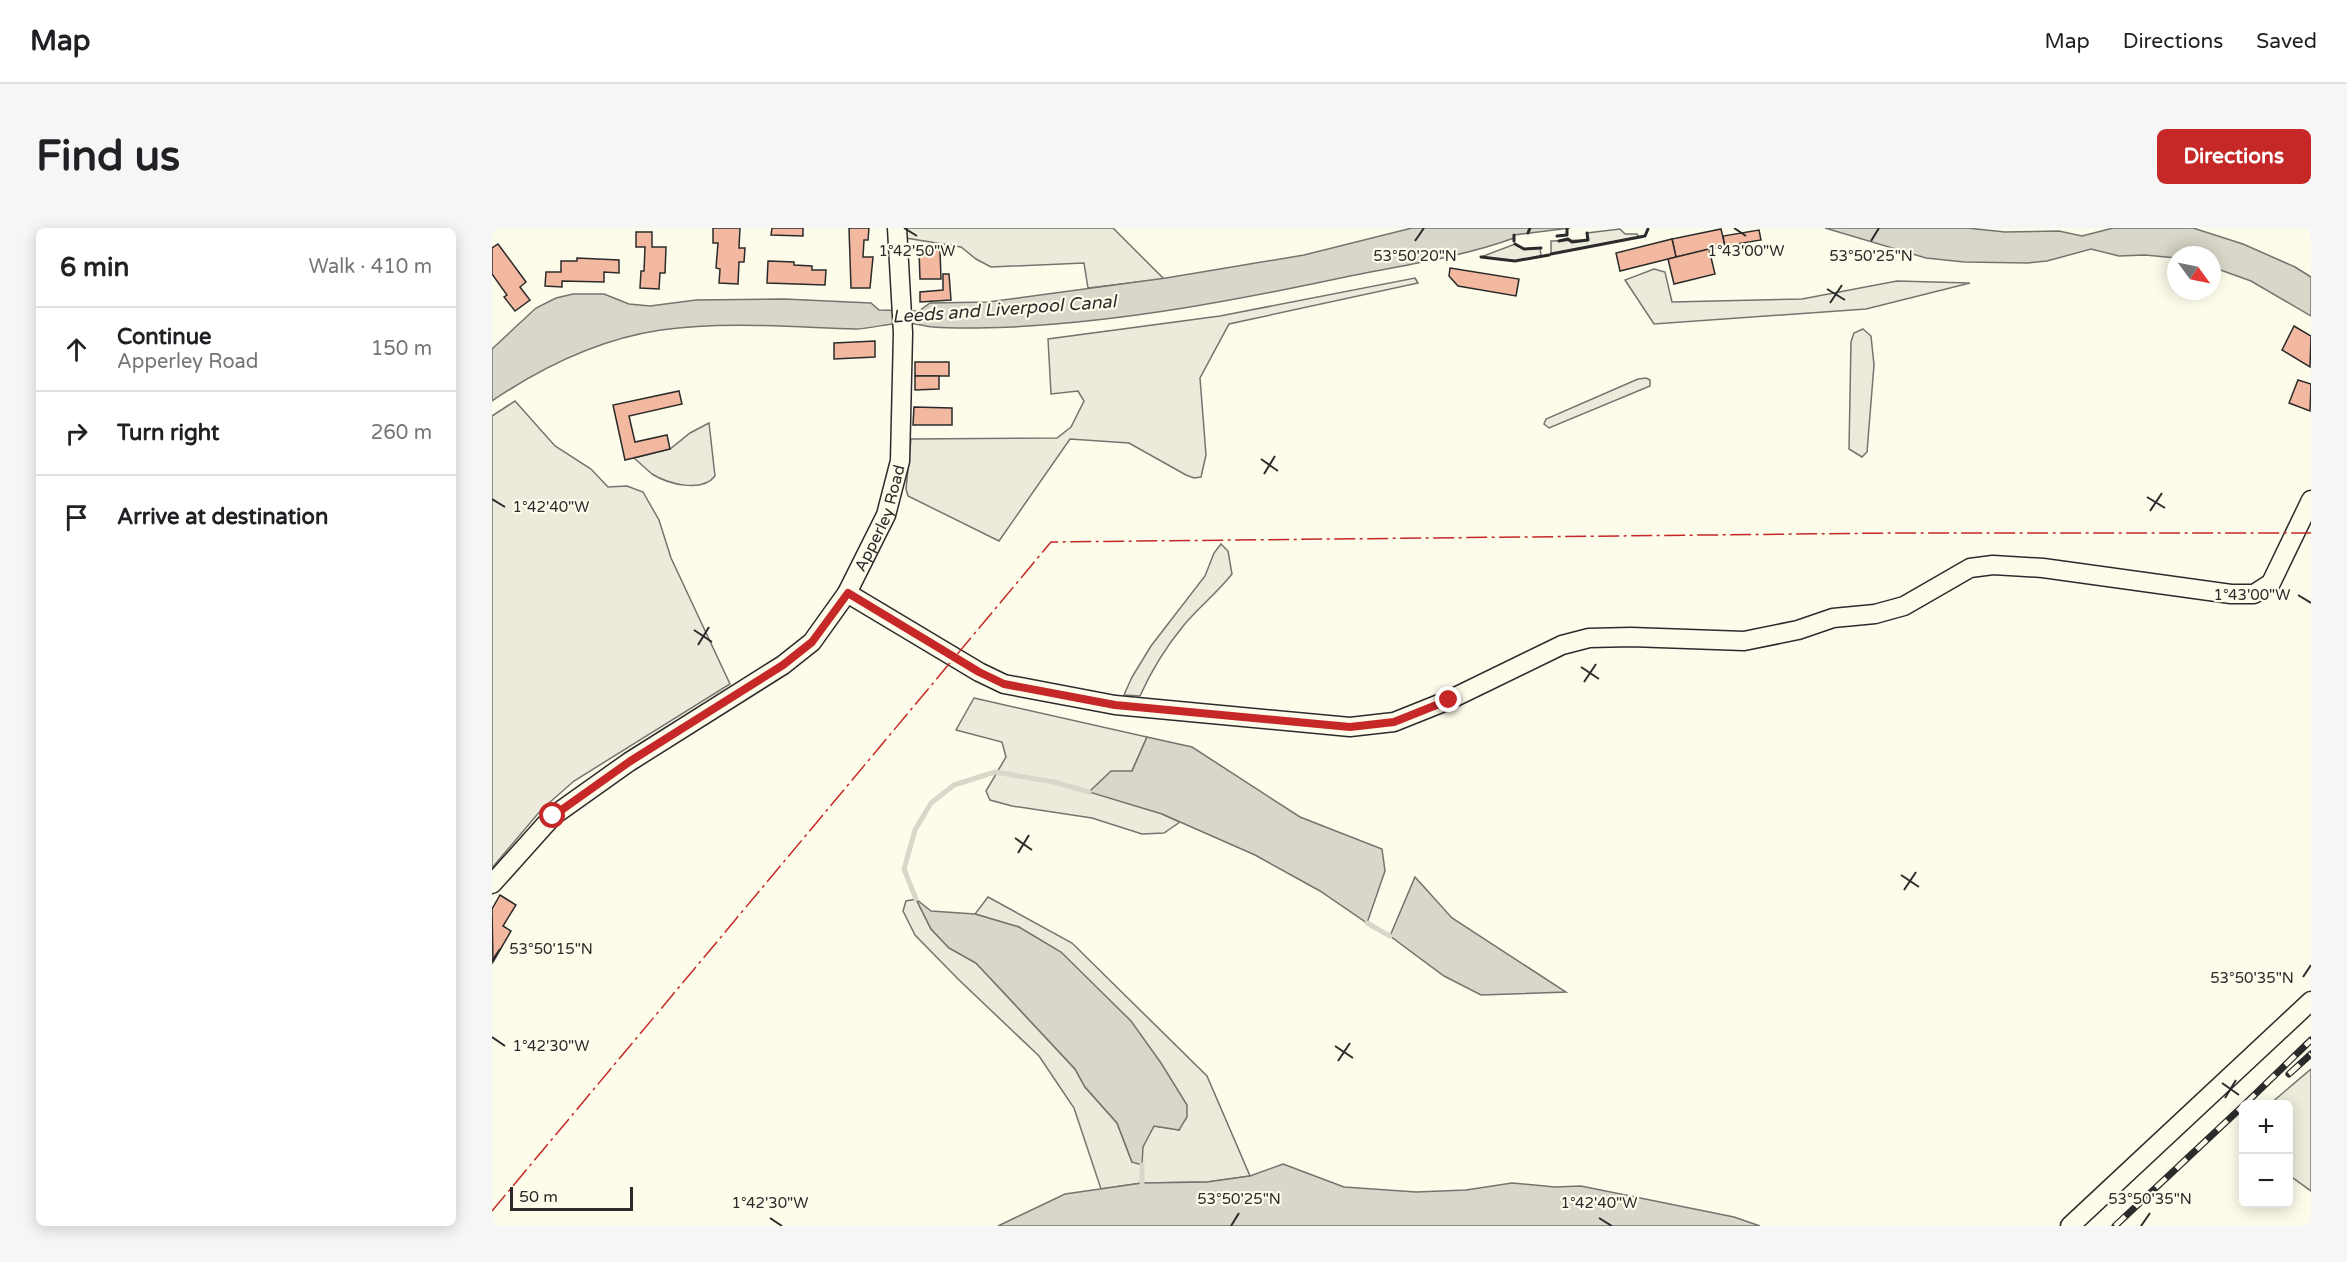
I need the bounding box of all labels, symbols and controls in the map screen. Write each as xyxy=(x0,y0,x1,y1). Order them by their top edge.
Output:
text: Map xyxy=(30,24,90,58)
text: Map xyxy=(2044,29,2090,54)
text: Directions xyxy=(2123,29,2223,54)
text: Saved xyxy=(2256,29,2317,54)
button: Directions xyxy=(2157,129,2311,184)
text: Find us xyxy=(36,131,180,182)
text: 1°42'50"W xyxy=(879,242,955,260)
text: 1°43'00"W xyxy=(1708,242,1784,260)
north arrow xyxy=(2167,246,2221,300)
text: 53°50'20"N xyxy=(1373,247,1457,265)
text: 53°50'25"N xyxy=(1829,247,1913,265)
text: 6 min xyxy=(60,252,129,283)
text: Walk · 410 m xyxy=(309,255,432,279)
water label: Leeds and Liverpool Canal xyxy=(891,290,1119,328)
text: Continue xyxy=(117,324,212,350)
icon: ahead xyxy=(60,333,93,366)
text: 150 m xyxy=(371,337,432,361)
text: Apperley Road xyxy=(117,350,258,374)
icon: right xyxy=(60,417,93,450)
text: Turn right xyxy=(117,420,219,446)
text: 260 m xyxy=(371,421,432,445)
street label: Apperley Road xyxy=(850,463,910,575)
text: 1°42'40"W xyxy=(513,498,589,516)
icon: arrive xyxy=(60,501,93,534)
text: Arrive at destination xyxy=(117,504,328,530)
text: 1°43'00"W xyxy=(2214,586,2290,604)
route end xyxy=(1435,686,1461,712)
route start xyxy=(539,802,565,828)
text: 53°50'15"N xyxy=(509,940,593,958)
text: 53°50'35"N xyxy=(2210,969,2294,987)
text: 1°42'30"W xyxy=(513,1037,589,1055)
map controls xyxy=(2239,1100,2293,1208)
button: + xyxy=(2239,1100,2293,1154)
button: − xyxy=(2239,1154,2293,1208)
scale bar xyxy=(510,1184,633,1212)
text: 50 m xyxy=(519,1187,558,1207)
text: 53°50'25"N xyxy=(1197,1190,1281,1208)
text: 53°50'35"N xyxy=(2108,1190,2192,1208)
text: 1°42'30"W xyxy=(732,1194,808,1212)
text: 1°42'40"W xyxy=(1561,1194,1637,1212)

